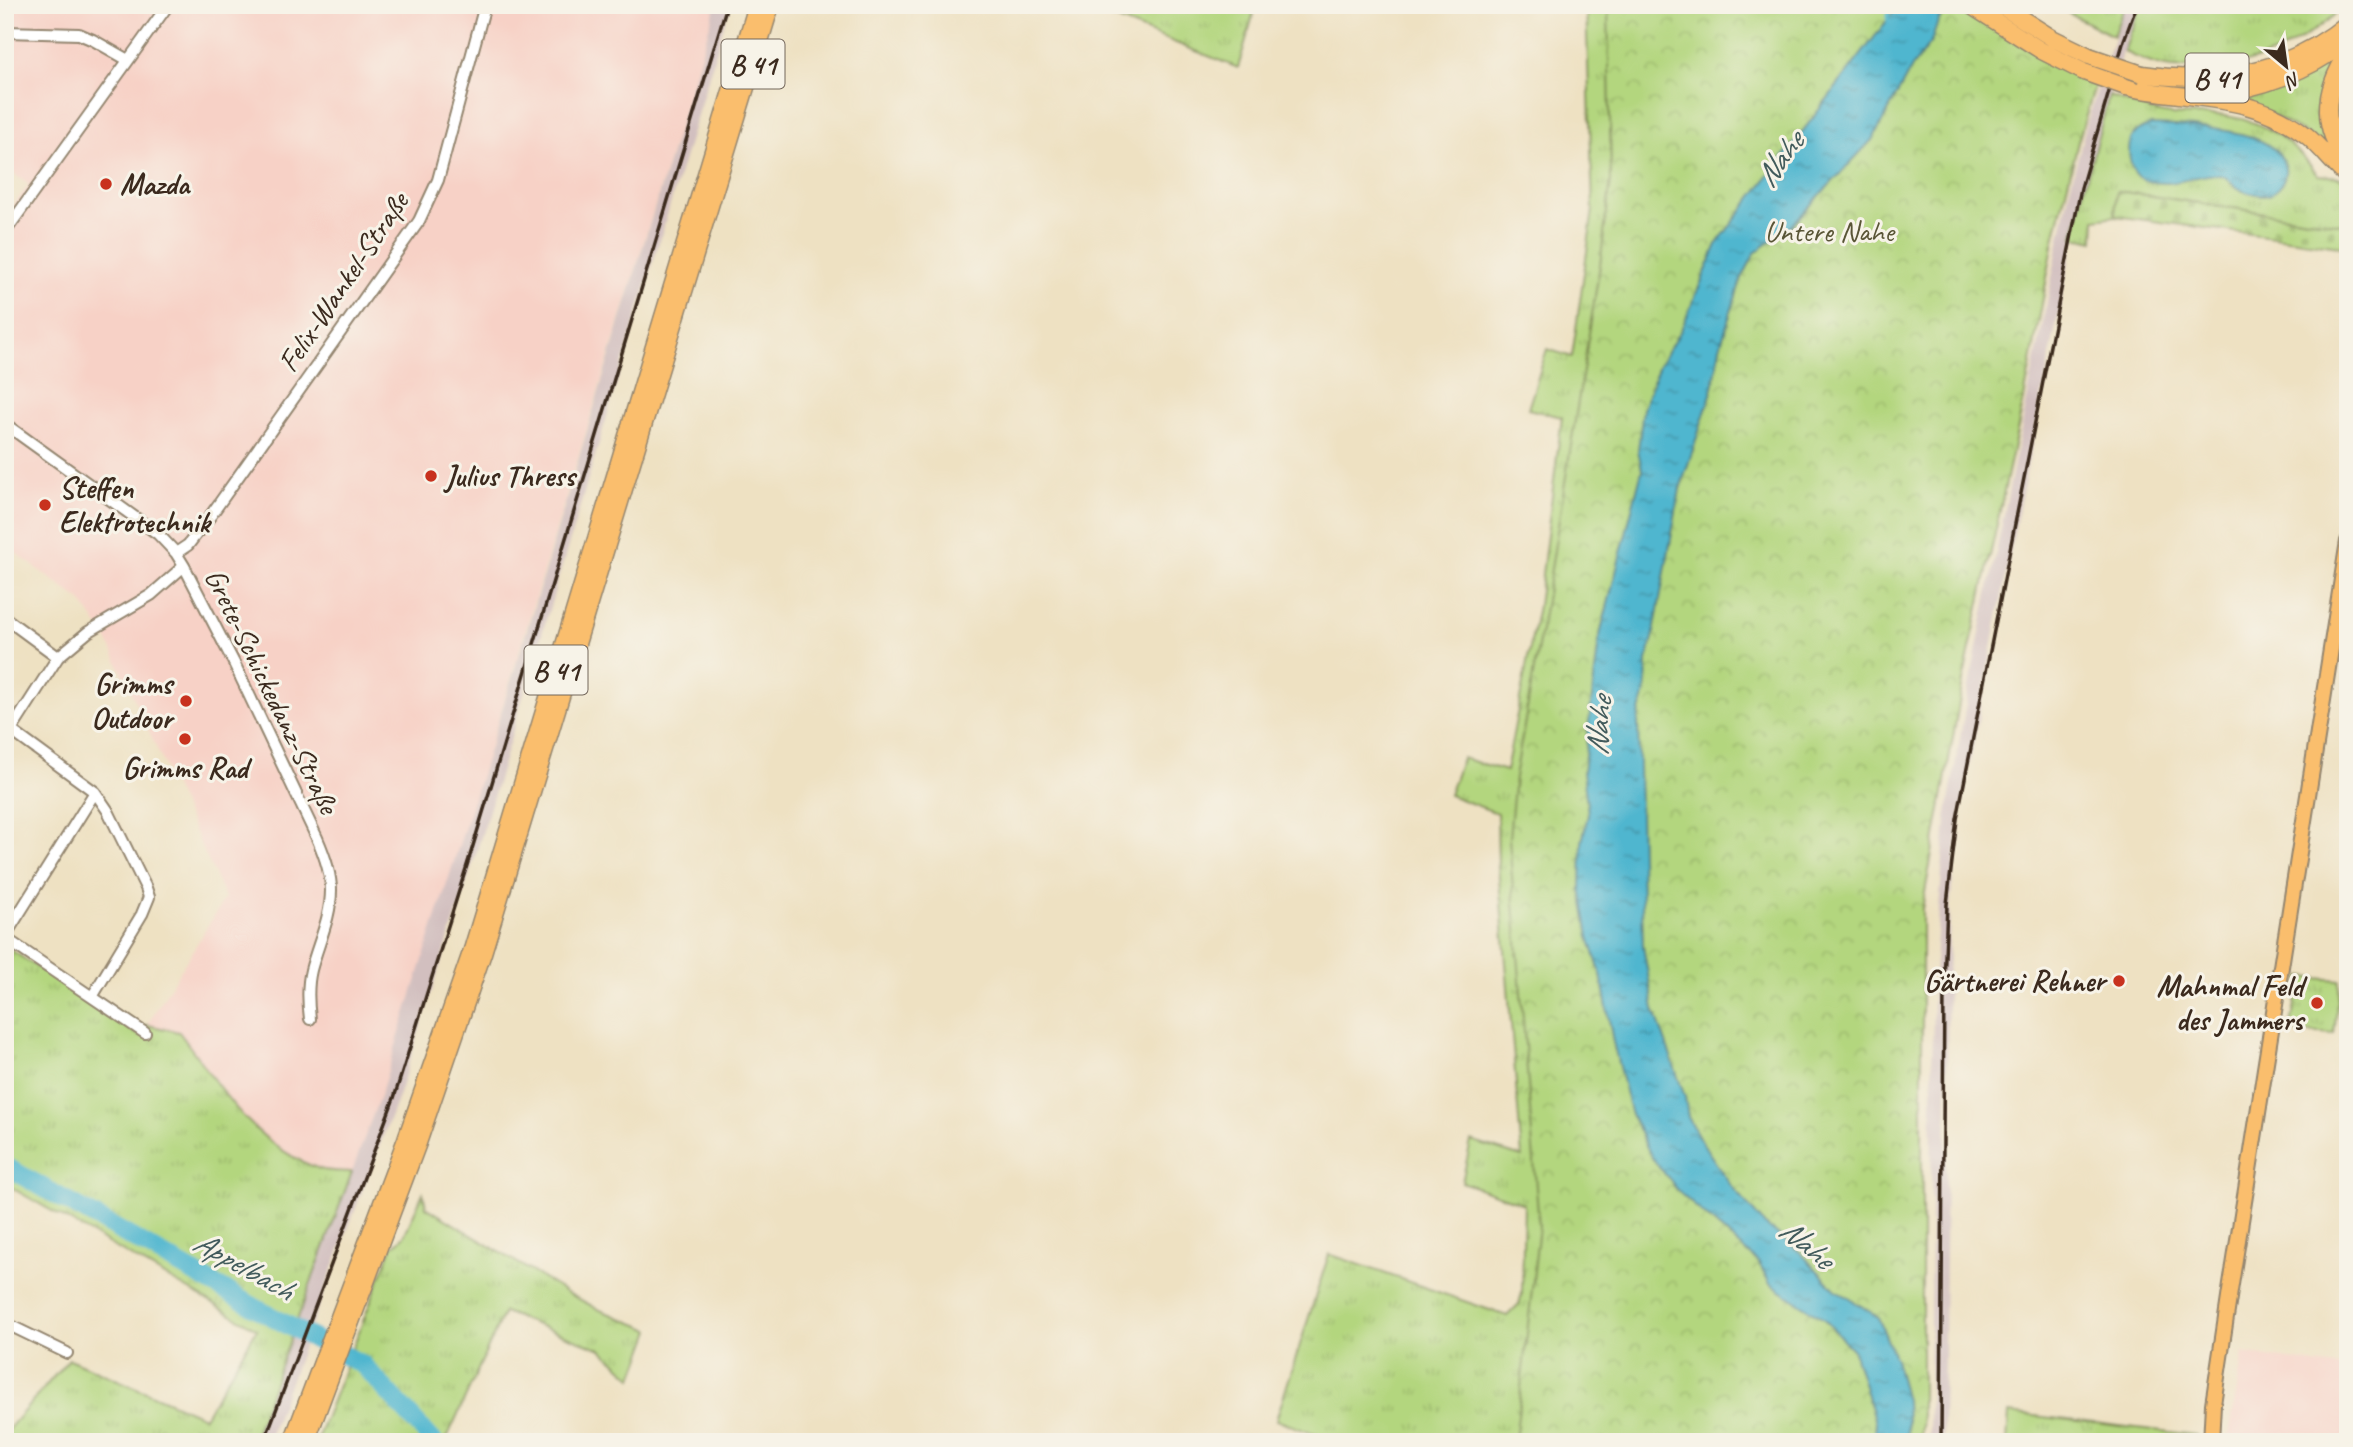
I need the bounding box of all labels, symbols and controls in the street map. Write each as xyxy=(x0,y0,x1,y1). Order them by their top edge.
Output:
north arrow xyxy=(2252,32,2322,102)
road number: B 41 xyxy=(722,40,784,88)
road number: B 41 xyxy=(2186,54,2248,102)
text: N xyxy=(2280,67,2305,95)
water label: Nahe xyxy=(1746,120,1816,195)
place label: Mazda xyxy=(120,165,192,203)
marker: Mazda xyxy=(98,176,114,192)
street label: Felix-Wankel-Straße xyxy=(269,183,418,379)
park label: Untere Nahe xyxy=(1764,212,1896,250)
place label: Julius Thress xyxy=(443,457,578,495)
marker: Julius Thress xyxy=(423,468,439,484)
place label: Steffen Elektrotechnik xyxy=(59,469,212,541)
marker: Steffen Elektrotechnik xyxy=(37,497,53,513)
street label: Grete-Schickedanz-Straße xyxy=(196,562,349,822)
road number: B 41 xyxy=(524,646,588,694)
place label: Grimms Outdoor xyxy=(91,665,175,737)
water label: Nahe xyxy=(1576,691,1622,757)
marker: Grimms Outdoor xyxy=(178,693,194,709)
marker: Grimms Rad xyxy=(177,731,193,747)
place label: Grimms Rad xyxy=(122,749,253,787)
place label: Gärtnerei Rehner xyxy=(1924,962,2108,1000)
place label: Mahnmal Feld des Jammers xyxy=(2156,967,2308,1039)
marker: Gärtnerei Rehner xyxy=(2111,973,2127,989)
marker: Mahnmal Feld des Jammers xyxy=(2309,995,2325,1011)
water label: Nahe xyxy=(1771,1209,1846,1281)
water label: Appelbach xyxy=(186,1221,303,1311)

